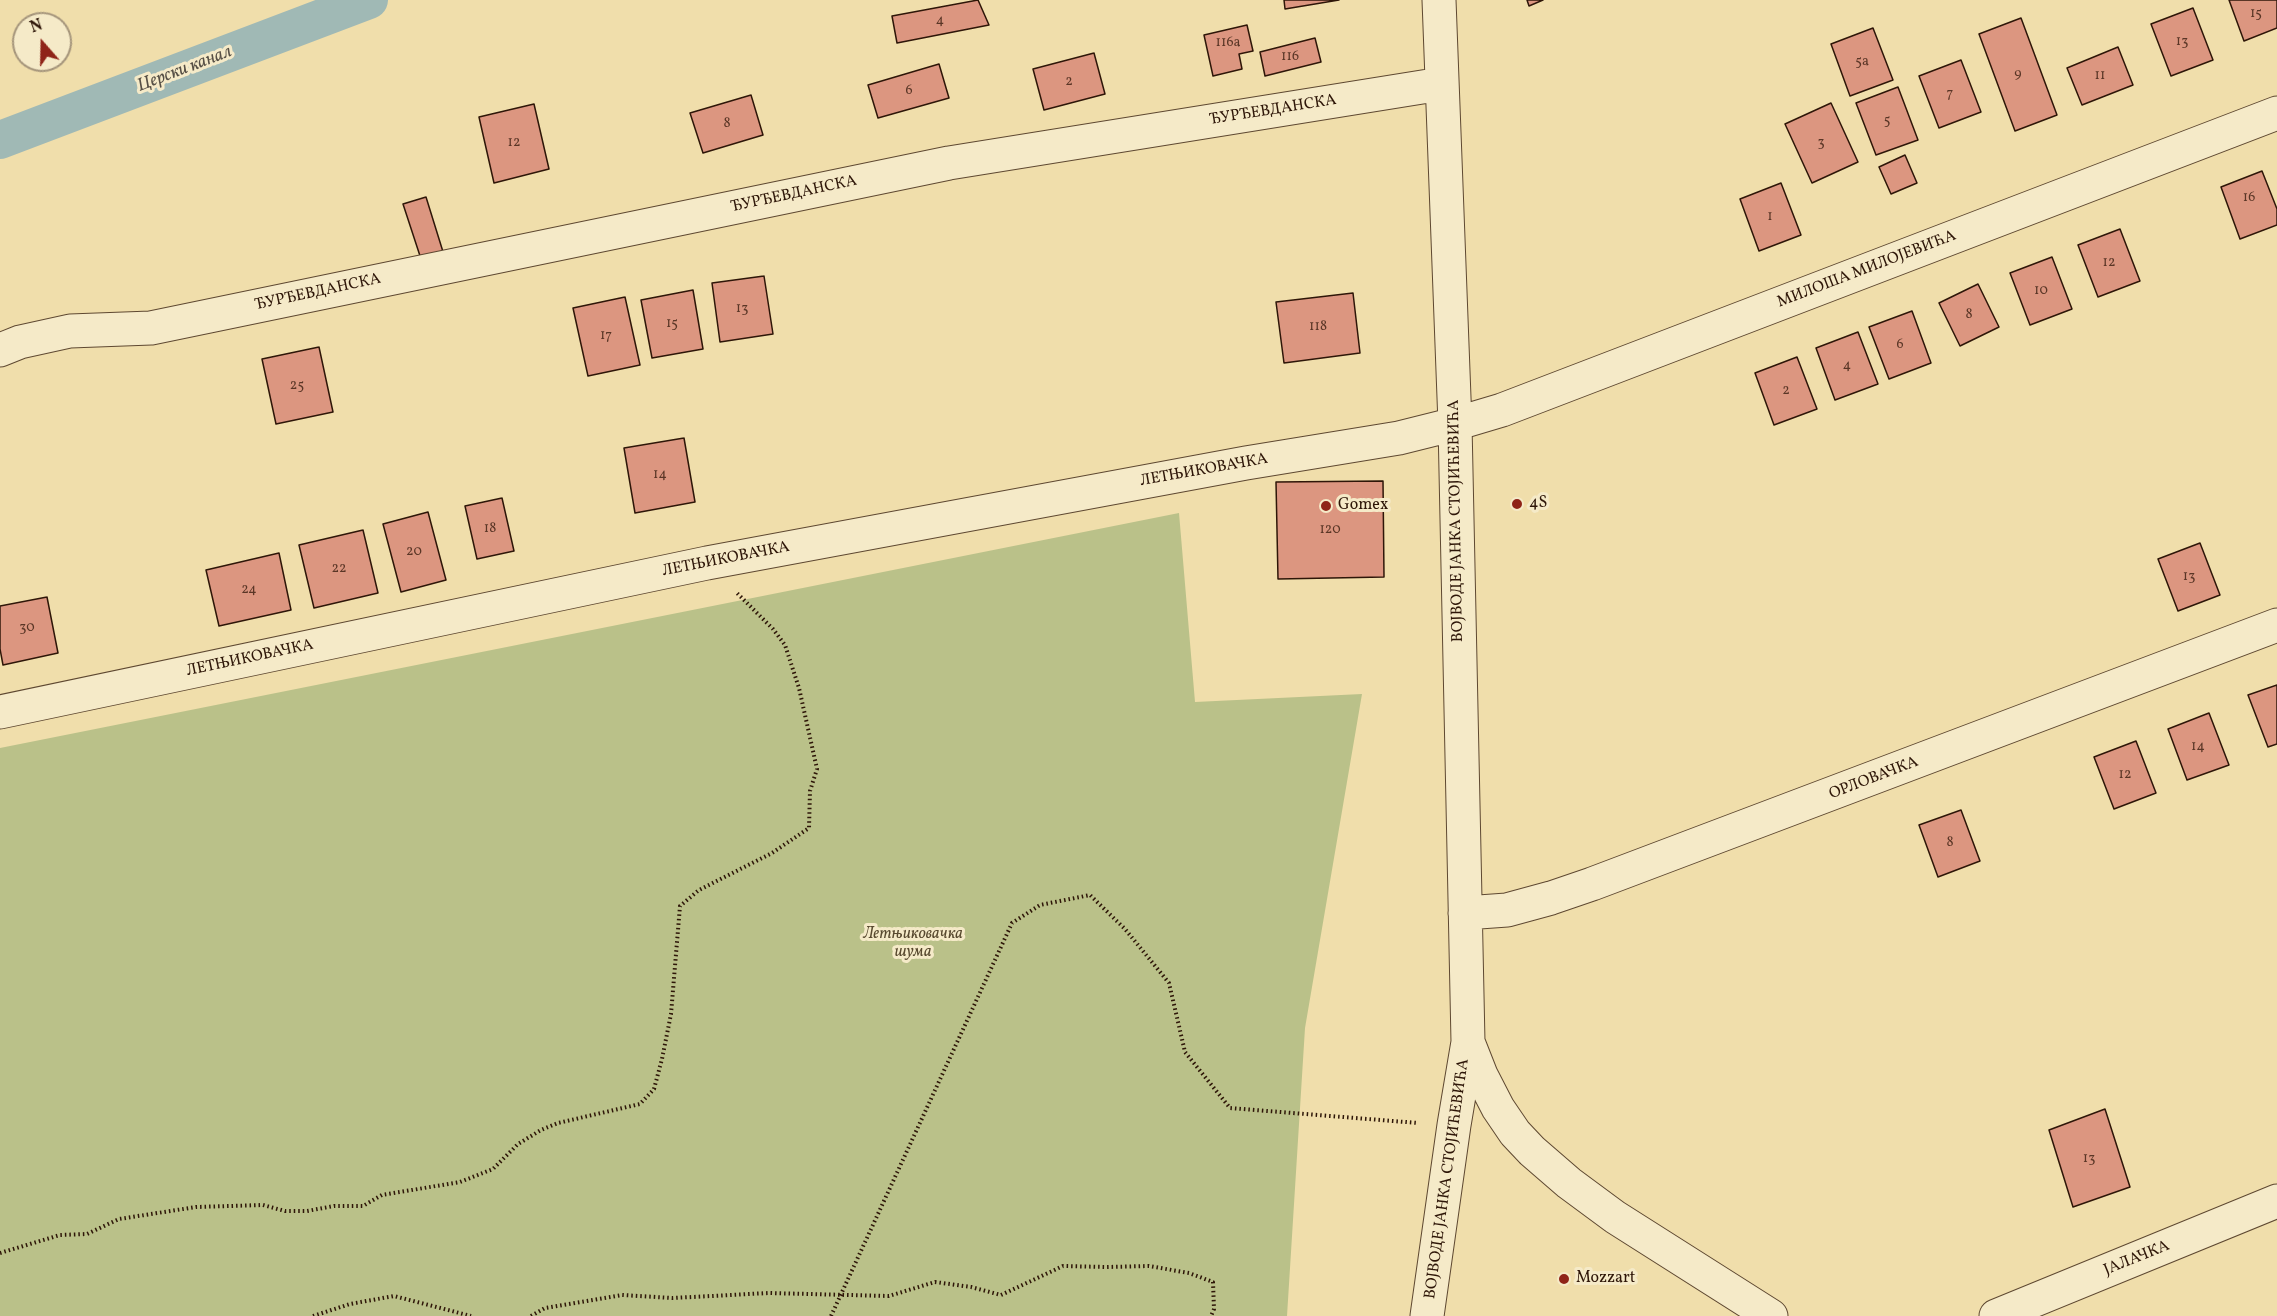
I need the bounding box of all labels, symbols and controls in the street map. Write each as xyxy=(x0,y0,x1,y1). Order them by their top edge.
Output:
house number: 15 xyxy=(2250,6,2262,22)
north arrow xyxy=(12,12,72,72)
house number: 4 xyxy=(936,13,944,29)
text: N xyxy=(27,15,46,39)
house number: 13 xyxy=(2176,34,2188,50)
house number: 116a xyxy=(1216,35,1240,51)
water label: Церски канал xyxy=(135,42,235,98)
house number: 116 xyxy=(1281,49,1299,65)
house number: 5a xyxy=(1855,54,1869,70)
house number: 9 xyxy=(2014,66,2022,82)
house number: 11 xyxy=(2095,68,2105,84)
house number: 2 xyxy=(1065,74,1073,90)
house number: 6 xyxy=(905,83,913,99)
house number: 7 xyxy=(1947,86,1953,102)
street label: ЂУРЂЕВДАНСКА xyxy=(1208,91,1338,131)
house number: 5 xyxy=(1884,113,1890,129)
house number: 8 xyxy=(723,116,731,132)
house number: 12 xyxy=(508,135,520,151)
house number: 3 xyxy=(1817,135,1825,151)
street label: ЂУРЂЕВДАНСКА xyxy=(729,172,859,218)
house number: 16 xyxy=(2243,190,2255,206)
house number: 1 xyxy=(1767,209,1773,225)
street label: МИЛОША МИЛОЈЕВИЋА xyxy=(1775,227,1959,313)
house number: 12 xyxy=(2103,255,2115,271)
street label: ЂУРЂЕВДАНСКА xyxy=(253,270,383,316)
house number: 10 xyxy=(2034,283,2048,299)
house number: 13 xyxy=(736,301,748,317)
house number: 8 xyxy=(1965,307,1973,323)
house number: 15 xyxy=(666,316,678,332)
house number: 118 xyxy=(1309,319,1327,335)
house number: 17 xyxy=(600,328,612,344)
house number: 6 xyxy=(1896,337,1904,353)
house number: 4 xyxy=(1843,358,1851,374)
house number: 25 xyxy=(290,378,304,394)
house number: 2 xyxy=(1782,383,1790,399)
street label: ВОЈВОДЕ ЈАНКА СТОЈИЋЕВИЋА xyxy=(1445,399,1469,643)
street label: ЛЕТЊИКОВАЧКА xyxy=(1139,450,1269,492)
house number: 14 xyxy=(653,467,667,483)
place label: 4S xyxy=(1529,494,1547,514)
place label: Gomex xyxy=(1338,496,1388,516)
marker: 4S xyxy=(1510,497,1524,511)
marker: Gomex xyxy=(1319,499,1333,513)
house number: 18 xyxy=(484,521,496,537)
house number: 120 xyxy=(1319,522,1341,538)
street label: ЛЕТЊИКОВАЧКА xyxy=(661,538,791,582)
house number: 20 xyxy=(406,544,422,560)
house number: 22 xyxy=(331,561,347,577)
house number: 13 xyxy=(2183,569,2195,585)
house number: 24 xyxy=(241,582,257,598)
house number: 30 xyxy=(19,620,35,636)
street label: ЛЕТЊИКОВАЧКА xyxy=(185,636,315,682)
house number: 14 xyxy=(2191,739,2205,755)
street label: ОРЛОВАЧКА xyxy=(1827,753,1921,805)
house number: 12 xyxy=(2119,767,2131,783)
house number: 8 xyxy=(1946,835,1954,851)
park label: Летњиковачка шума xyxy=(863,925,963,963)
street label: ВОЈВОДЕ ЈАНКА СТОЈИЋЕВИЋА xyxy=(1422,1057,1474,1301)
house number: 13 xyxy=(2083,1151,2095,1167)
street label: ЈАЛАЧКА xyxy=(2101,1237,2173,1281)
place label: Mozzart xyxy=(1576,1269,1635,1289)
marker: Mozzart xyxy=(1557,1272,1571,1286)

